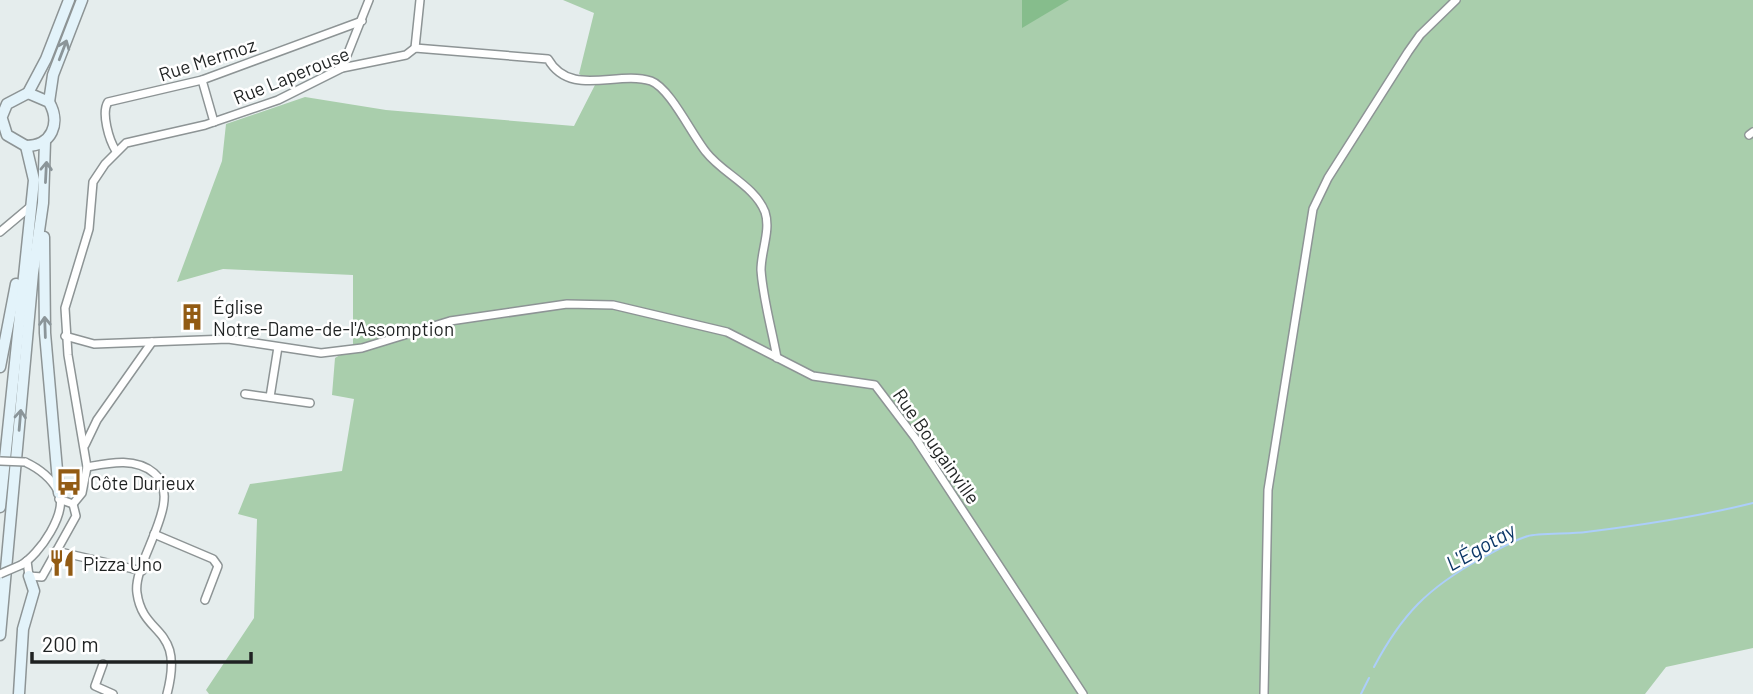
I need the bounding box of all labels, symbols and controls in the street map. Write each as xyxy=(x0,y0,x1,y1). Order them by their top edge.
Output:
street label: Rue Mermoz xyxy=(156,32,258,86)
one-way arrow xyxy=(58,40,71,62)
street label: Rue Laperouse xyxy=(230,41,352,109)
one-way arrow xyxy=(39,161,52,184)
place label: Église Notre-Dame-de-l'Assomption xyxy=(213,295,454,340)
building icon: Église Notre-Dame-de-l'Assomption xyxy=(177,302,207,332)
one-way arrow xyxy=(39,316,52,339)
street label: Rue Bougainville xyxy=(889,384,985,508)
one-way arrow xyxy=(14,410,27,432)
bus stop icon: Côte Durieux xyxy=(54,467,84,497)
place label: Côte Durieux xyxy=(90,471,195,494)
water label: L'Égotay xyxy=(1441,516,1520,575)
restaurant icon: Pizza Uno xyxy=(47,548,77,578)
place label: Pizza Uno xyxy=(83,552,162,575)
scale bar xyxy=(32,620,250,664)
text: 200 m xyxy=(42,631,99,656)

